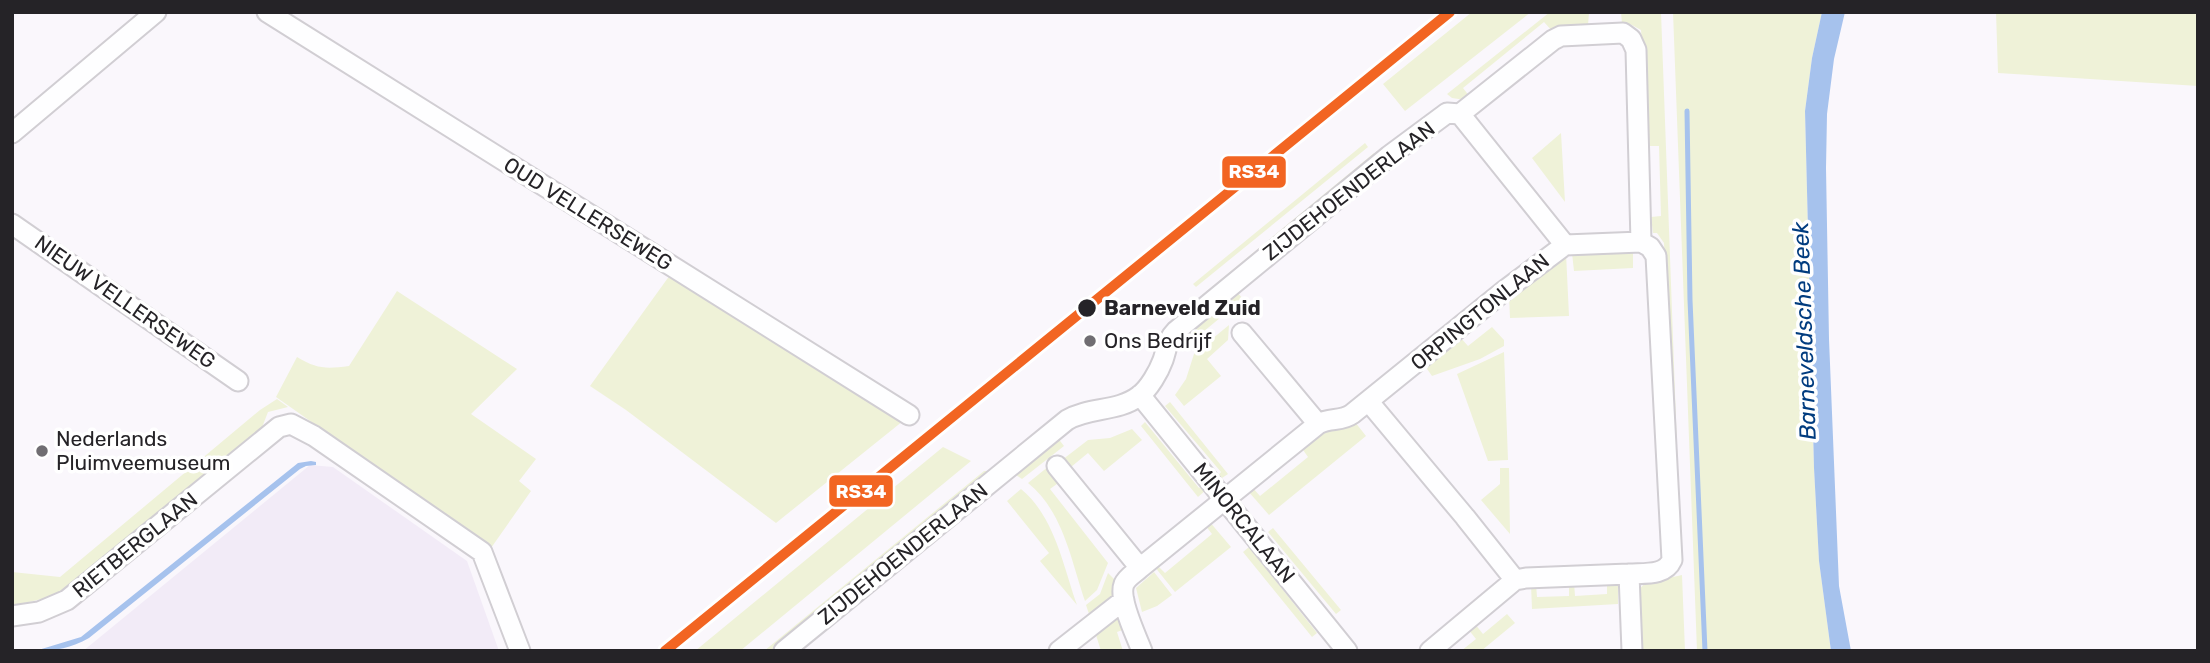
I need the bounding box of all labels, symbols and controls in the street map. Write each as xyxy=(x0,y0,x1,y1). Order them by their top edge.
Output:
street label: ZIJDEHOENDERLAAN xyxy=(1258,116,1439,265)
street label: OUD VELLERSEWEG xyxy=(499,152,677,276)
line badge: RS34 xyxy=(1221,155,1287,189)
text: RS34 xyxy=(1228,160,1280,183)
water label: Barneveldsche Beek xyxy=(1786,220,1822,441)
street label: NIEUW VELLERSEWEG xyxy=(30,230,220,373)
street label: ORPINGTONLAAN xyxy=(1405,248,1554,375)
place label: Barneveld Zuid xyxy=(1104,295,1261,320)
marker: Barneveld Zuid xyxy=(1076,297,1098,319)
place label: Ons Bedrijf xyxy=(1104,328,1212,353)
marker: Ons Bedrijf xyxy=(1082,333,1098,349)
place label: Nederlands Pluimveemuseum xyxy=(56,426,231,475)
marker: Nederlands Pluimveemuseum xyxy=(34,443,50,459)
street label: MINORCALAAN xyxy=(1188,458,1300,588)
line badge: RS34 xyxy=(828,474,894,508)
street label: ZIJDEHOENDERLAAN xyxy=(813,478,992,630)
text: RS34 xyxy=(835,480,887,503)
street label: RIETBERGLAAN xyxy=(67,487,202,603)

